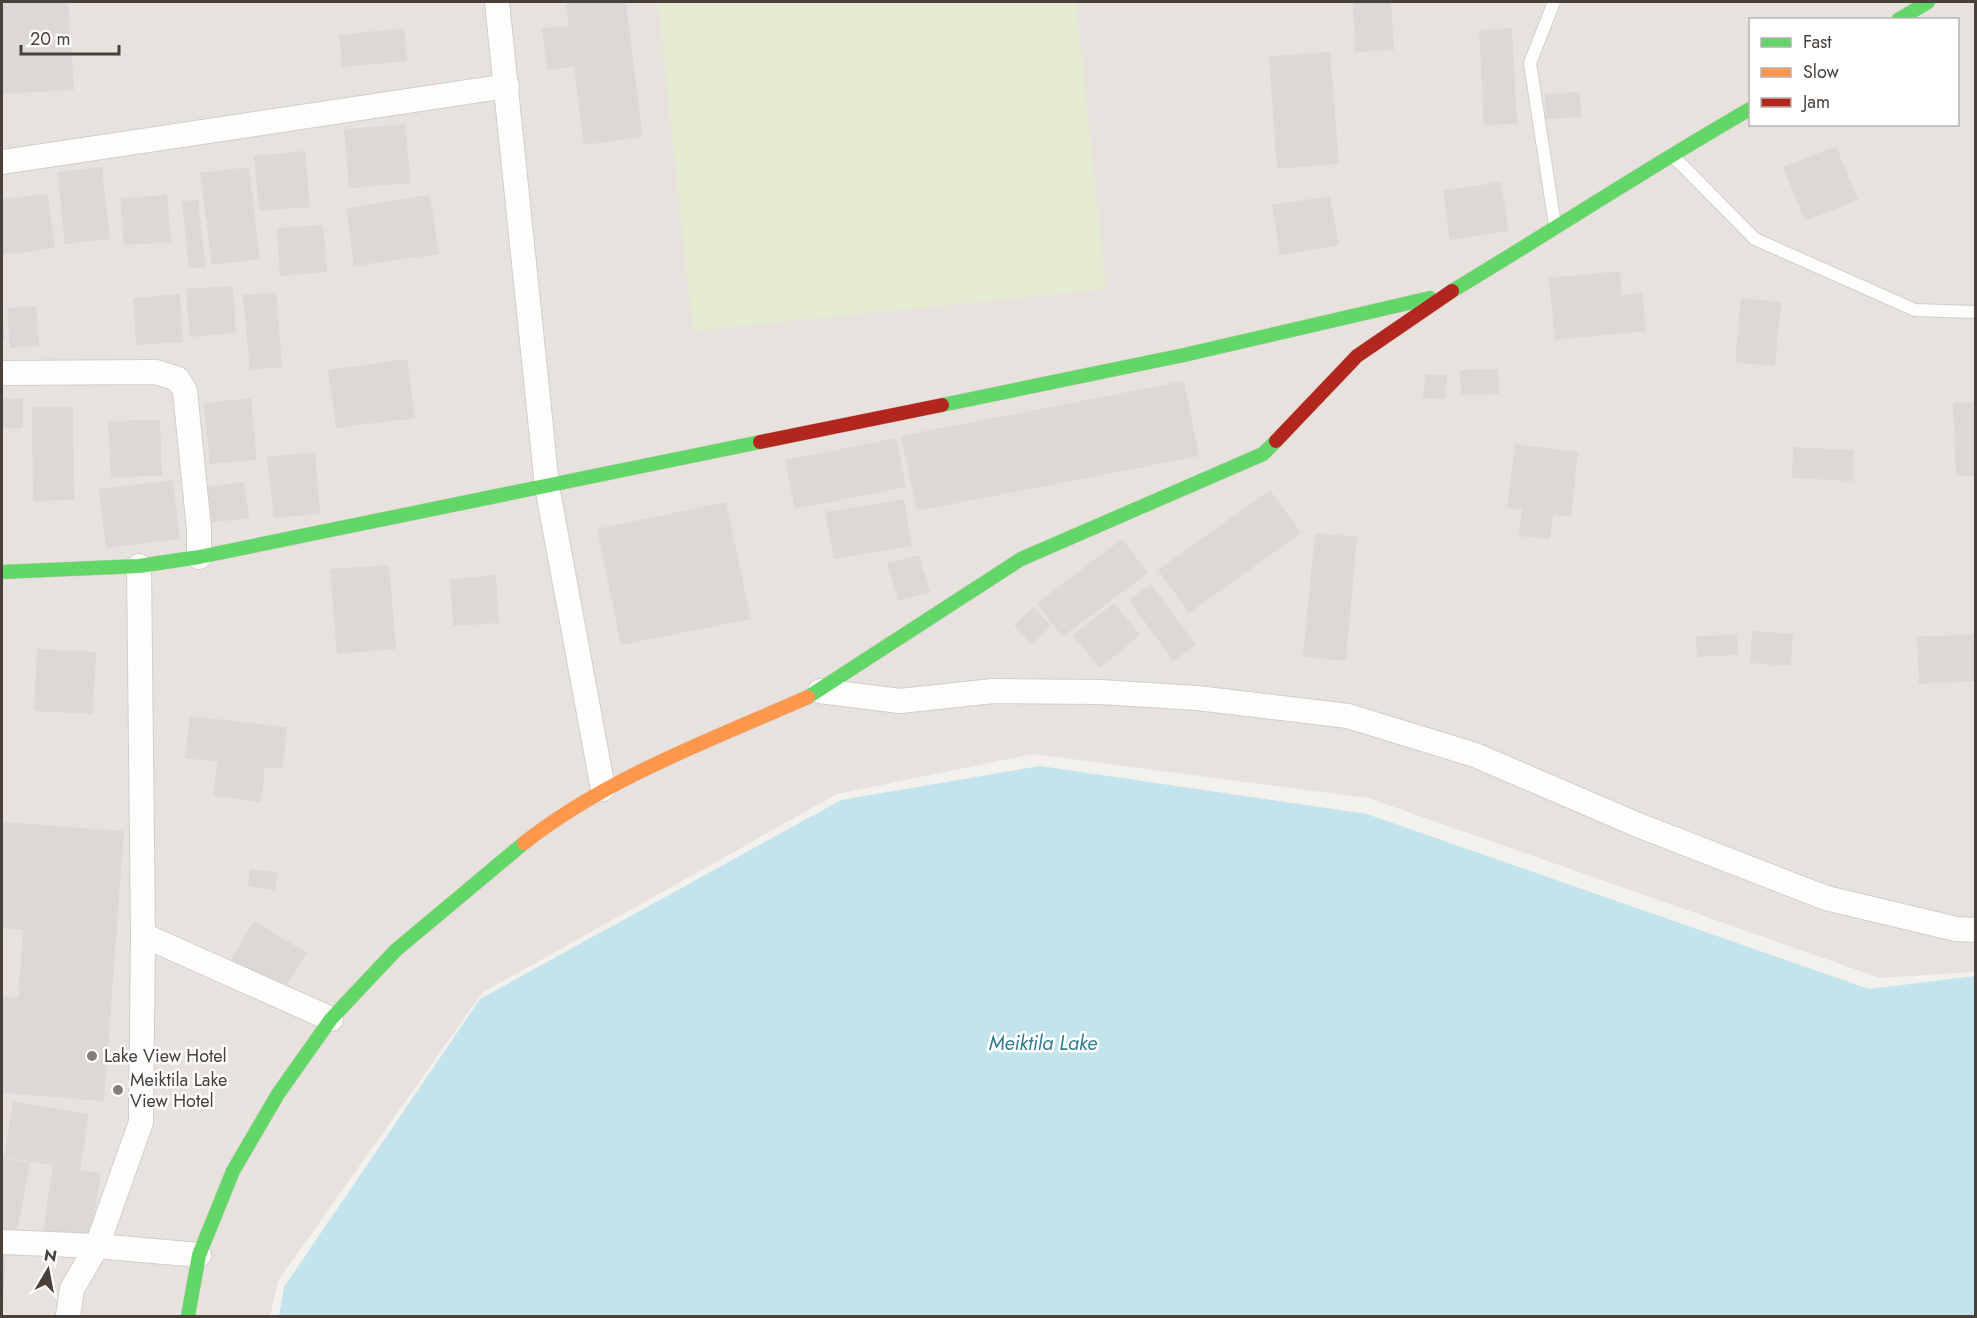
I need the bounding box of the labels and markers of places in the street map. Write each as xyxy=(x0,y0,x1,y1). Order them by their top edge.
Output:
place label: Lake View Hotel xyxy=(104,1043,227,1069)
marker: Lake View Hotel xyxy=(85,1049,99,1063)
place label: Meiktila Lake View Hotel xyxy=(130,1067,227,1114)
marker: Meiktila Lake View Hotel xyxy=(111,1083,125,1097)

